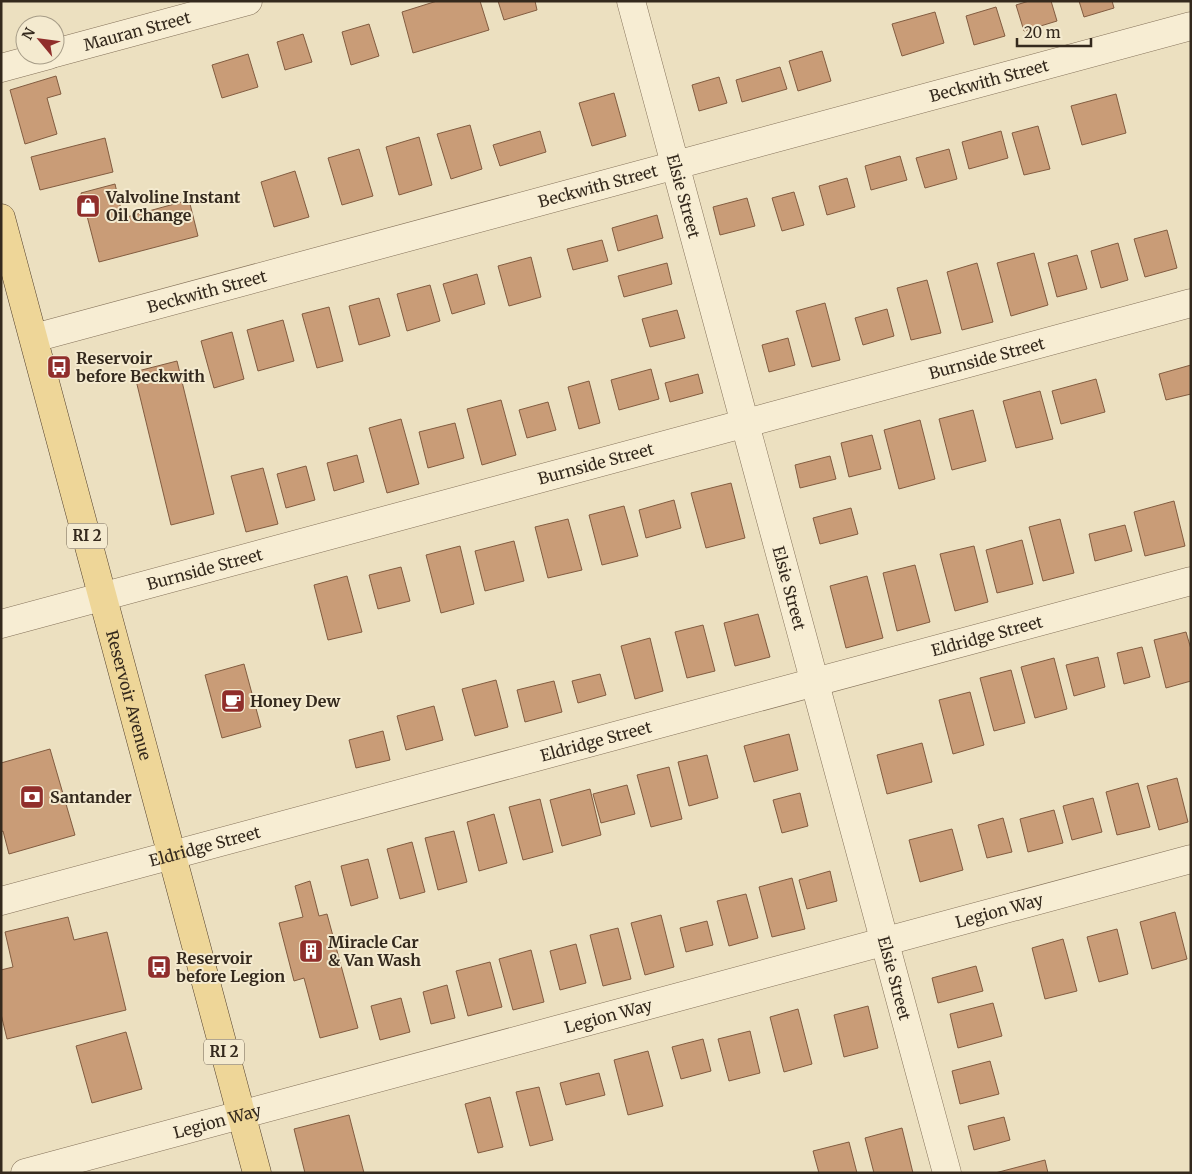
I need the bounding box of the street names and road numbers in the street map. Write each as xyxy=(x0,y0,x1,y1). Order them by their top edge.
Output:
street label: Mauran Street xyxy=(81,7,193,55)
street label: Beckwith Street xyxy=(927,55,1052,106)
street label: Elsie Street xyxy=(663,152,705,241)
street label: Beckwith Street xyxy=(536,160,660,212)
street label: Beckwith Street xyxy=(145,266,269,317)
street label: Burnside Street xyxy=(927,333,1048,383)
street label: Burnside Street xyxy=(536,438,657,489)
road number: RI 2 xyxy=(67,524,107,548)
street label: Burnside Street xyxy=(145,544,266,594)
street label: Elsie Street xyxy=(768,544,810,633)
street label: Eldridge Street xyxy=(929,611,1046,660)
street label: Reservoir Avenue xyxy=(102,628,156,762)
street label: Eldridge Street xyxy=(538,716,654,766)
street label: Eldridge Street xyxy=(147,821,263,871)
street label: Legion Way xyxy=(953,889,1046,932)
street label: Elsie Street xyxy=(874,934,916,1023)
street label: Legion Way xyxy=(562,994,655,1037)
road number: RI 2 xyxy=(204,1040,244,1064)
street label: Legion Way xyxy=(171,1100,264,1143)

